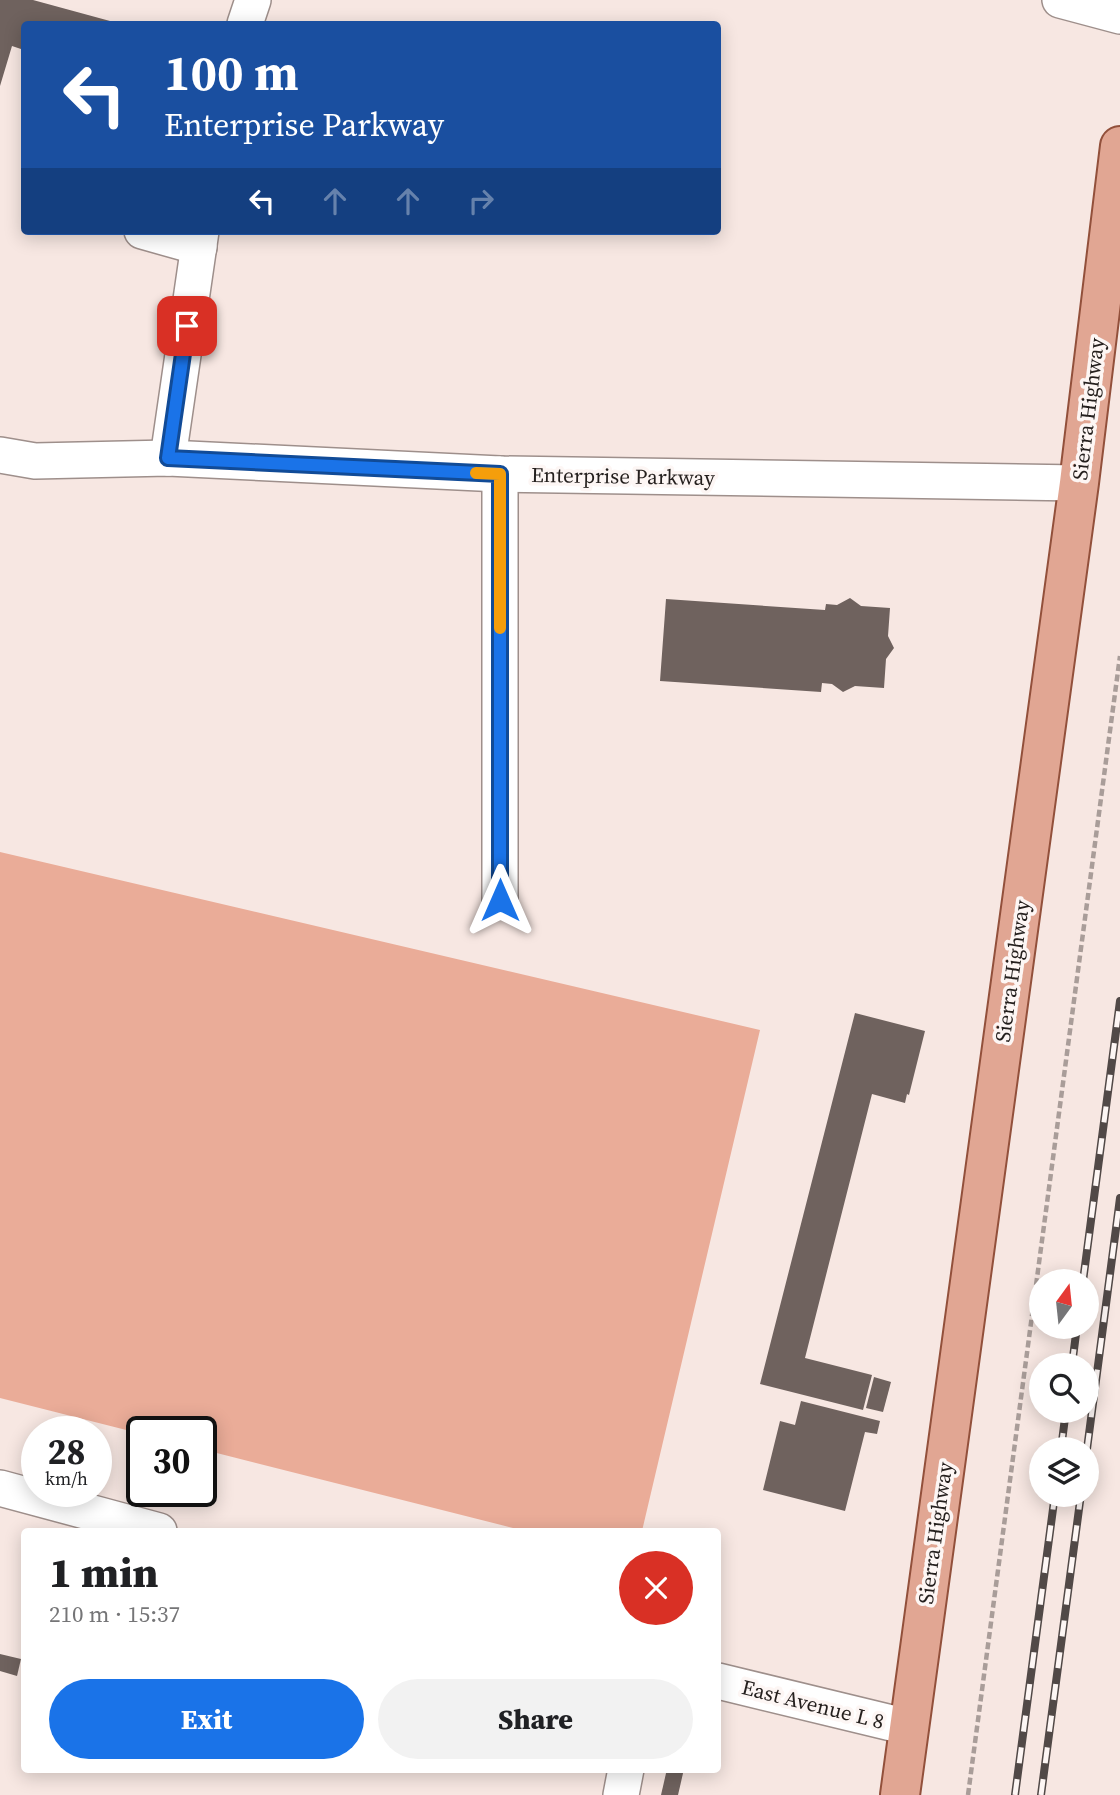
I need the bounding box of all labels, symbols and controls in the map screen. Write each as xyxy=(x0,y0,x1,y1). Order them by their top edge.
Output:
text: 100 m xyxy=(164,39,299,106)
icon: left xyxy=(49,49,140,140)
text: Enterprise Parkway xyxy=(164,103,444,147)
icon: left xyxy=(243,182,281,220)
icon: ahead xyxy=(316,182,354,220)
icon: ahead xyxy=(389,182,427,220)
icon: right xyxy=(462,182,500,220)
pin xyxy=(157,296,217,356)
icon: arrive xyxy=(168,307,206,345)
street label: Sierra Highway xyxy=(1065,336,1111,482)
street label: Enterprise Parkway xyxy=(531,460,715,492)
position arrow xyxy=(463,863,537,937)
street label: Sierra Highway xyxy=(988,898,1036,1044)
north arrow xyxy=(1029,1269,1099,1339)
map controls xyxy=(1029,1269,1099,1507)
button: search xyxy=(1029,1353,1099,1423)
speed limit sign: 30 xyxy=(126,1416,217,1507)
text: 28 xyxy=(48,1428,85,1476)
button: layers xyxy=(1029,1437,1099,1507)
street label: Sierra Highway xyxy=(911,1460,959,1606)
text: km/h xyxy=(45,1466,88,1491)
text: 1 min xyxy=(49,1543,159,1601)
button: close xyxy=(619,1551,693,1625)
text: 210 m · 15:37 xyxy=(49,1598,180,1630)
street label: East Avenue L 8 xyxy=(739,1672,887,1736)
button: Exit xyxy=(49,1679,364,1759)
button: Share xyxy=(378,1679,693,1759)

